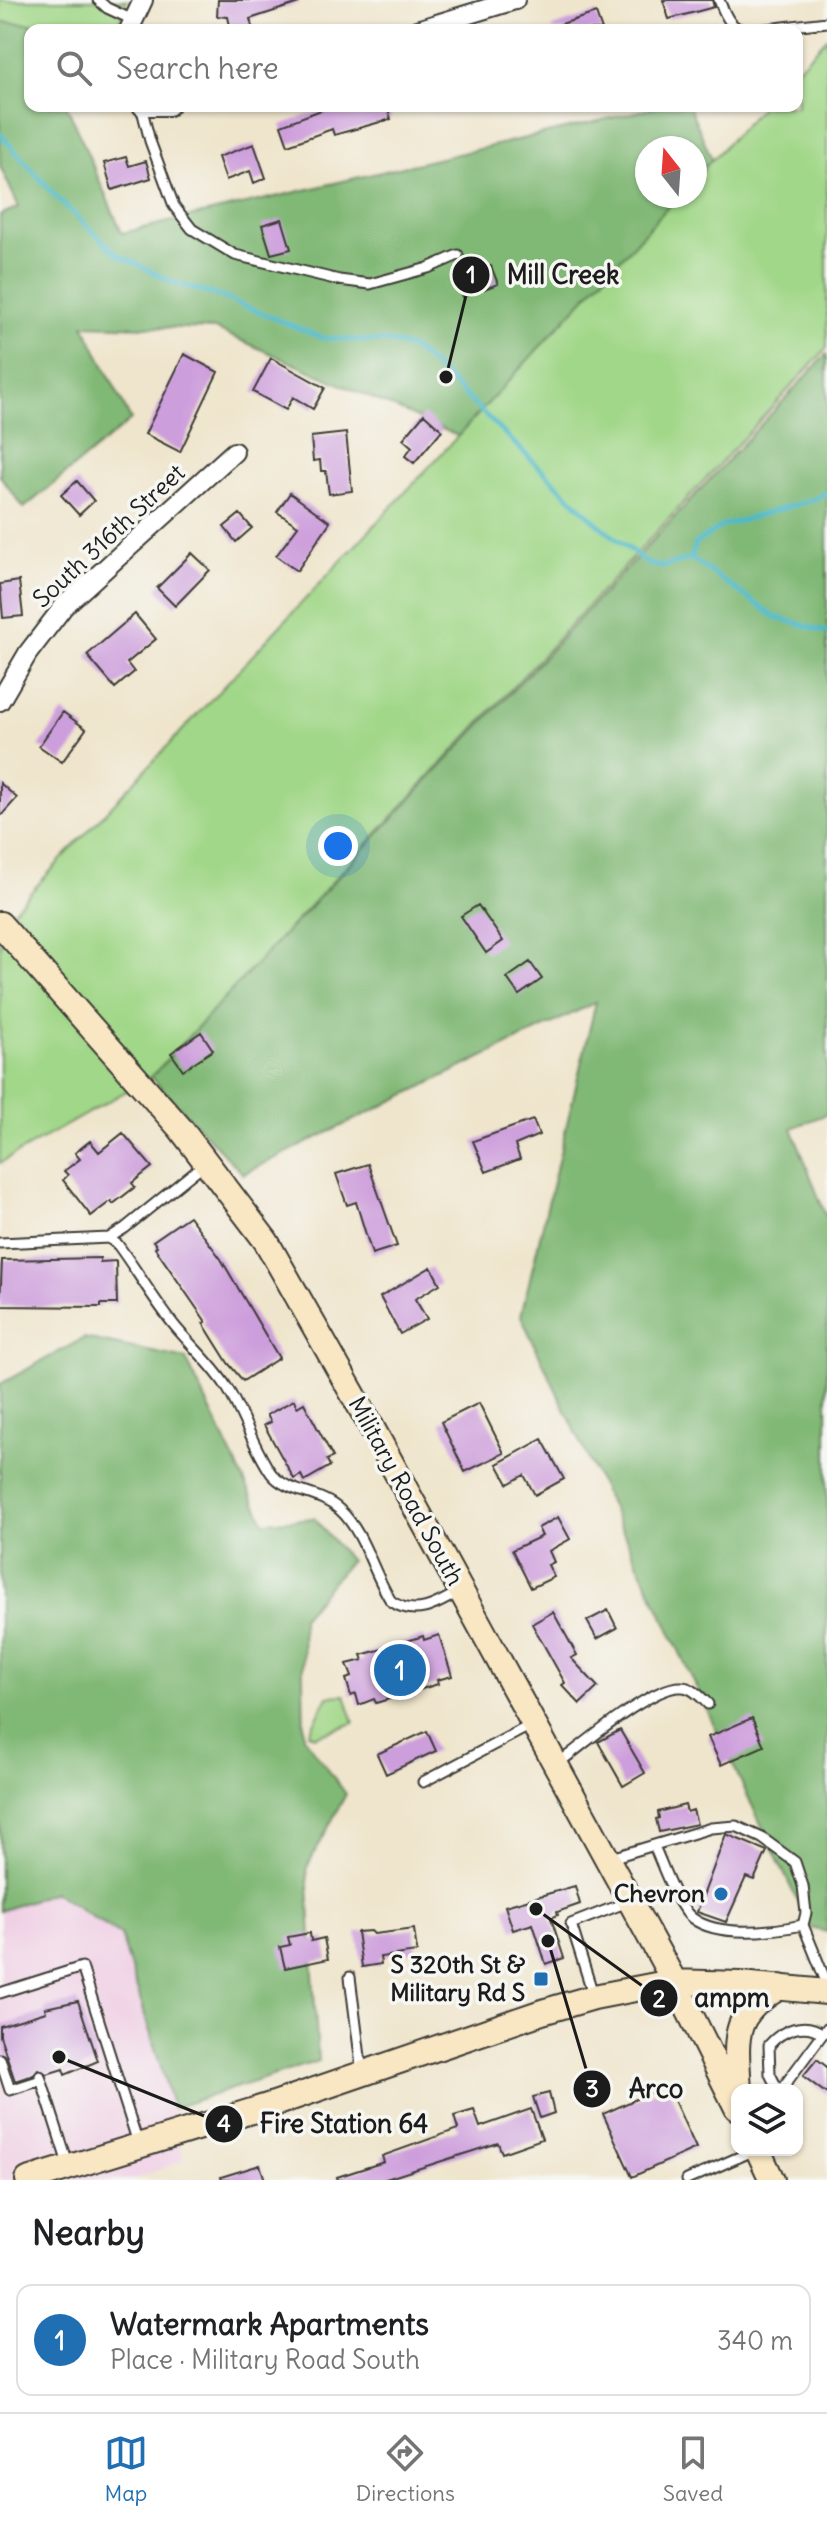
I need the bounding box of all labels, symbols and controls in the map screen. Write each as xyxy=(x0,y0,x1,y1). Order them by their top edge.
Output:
search box xyxy=(24,24,803,112)
icon: search xyxy=(52,46,96,90)
text: Search here xyxy=(116,49,279,87)
north arrow xyxy=(635,136,707,208)
callout: Mill Creek xyxy=(451,250,635,300)
text: Mill Creek xyxy=(507,258,619,291)
text: 1 xyxy=(466,259,476,289)
street label: South 316th Street xyxy=(26,457,191,613)
your location xyxy=(318,826,358,866)
street label: Military Road South xyxy=(343,1391,471,1590)
pin: 1 xyxy=(374,1640,426,1700)
place label: Chevron xyxy=(614,1878,705,1908)
marker: Chevron xyxy=(712,1885,730,1903)
place label: S 320th St & Military Rd S xyxy=(390,1949,526,2007)
marker: S 320th St & Military Rd S xyxy=(532,1970,550,1988)
callout: ampm xyxy=(639,1973,786,2023)
text: ampm xyxy=(694,1981,770,2014)
text: 2 xyxy=(652,1983,666,2013)
callout: Arco xyxy=(572,2064,699,2114)
text: Arco xyxy=(629,2072,683,2105)
text: 3 xyxy=(585,2073,599,2103)
map controls xyxy=(731,2084,803,2156)
button: layers xyxy=(731,2084,803,2156)
callout: Fire Station 64 xyxy=(204,2099,445,2149)
text: Fire Station 64 xyxy=(260,2107,428,2140)
text: 4 xyxy=(217,2108,231,2138)
text: Nearby xyxy=(32,2211,145,2254)
text: Watermark Apartments xyxy=(110,2305,429,2343)
text: 1 xyxy=(55,2324,65,2357)
text: 340 m xyxy=(717,2324,793,2357)
text: Place · Military Road South xyxy=(110,2343,420,2376)
tab: Map xyxy=(104,2431,148,2507)
tab: Directions xyxy=(356,2431,455,2507)
tab: Saved xyxy=(663,2431,723,2507)

